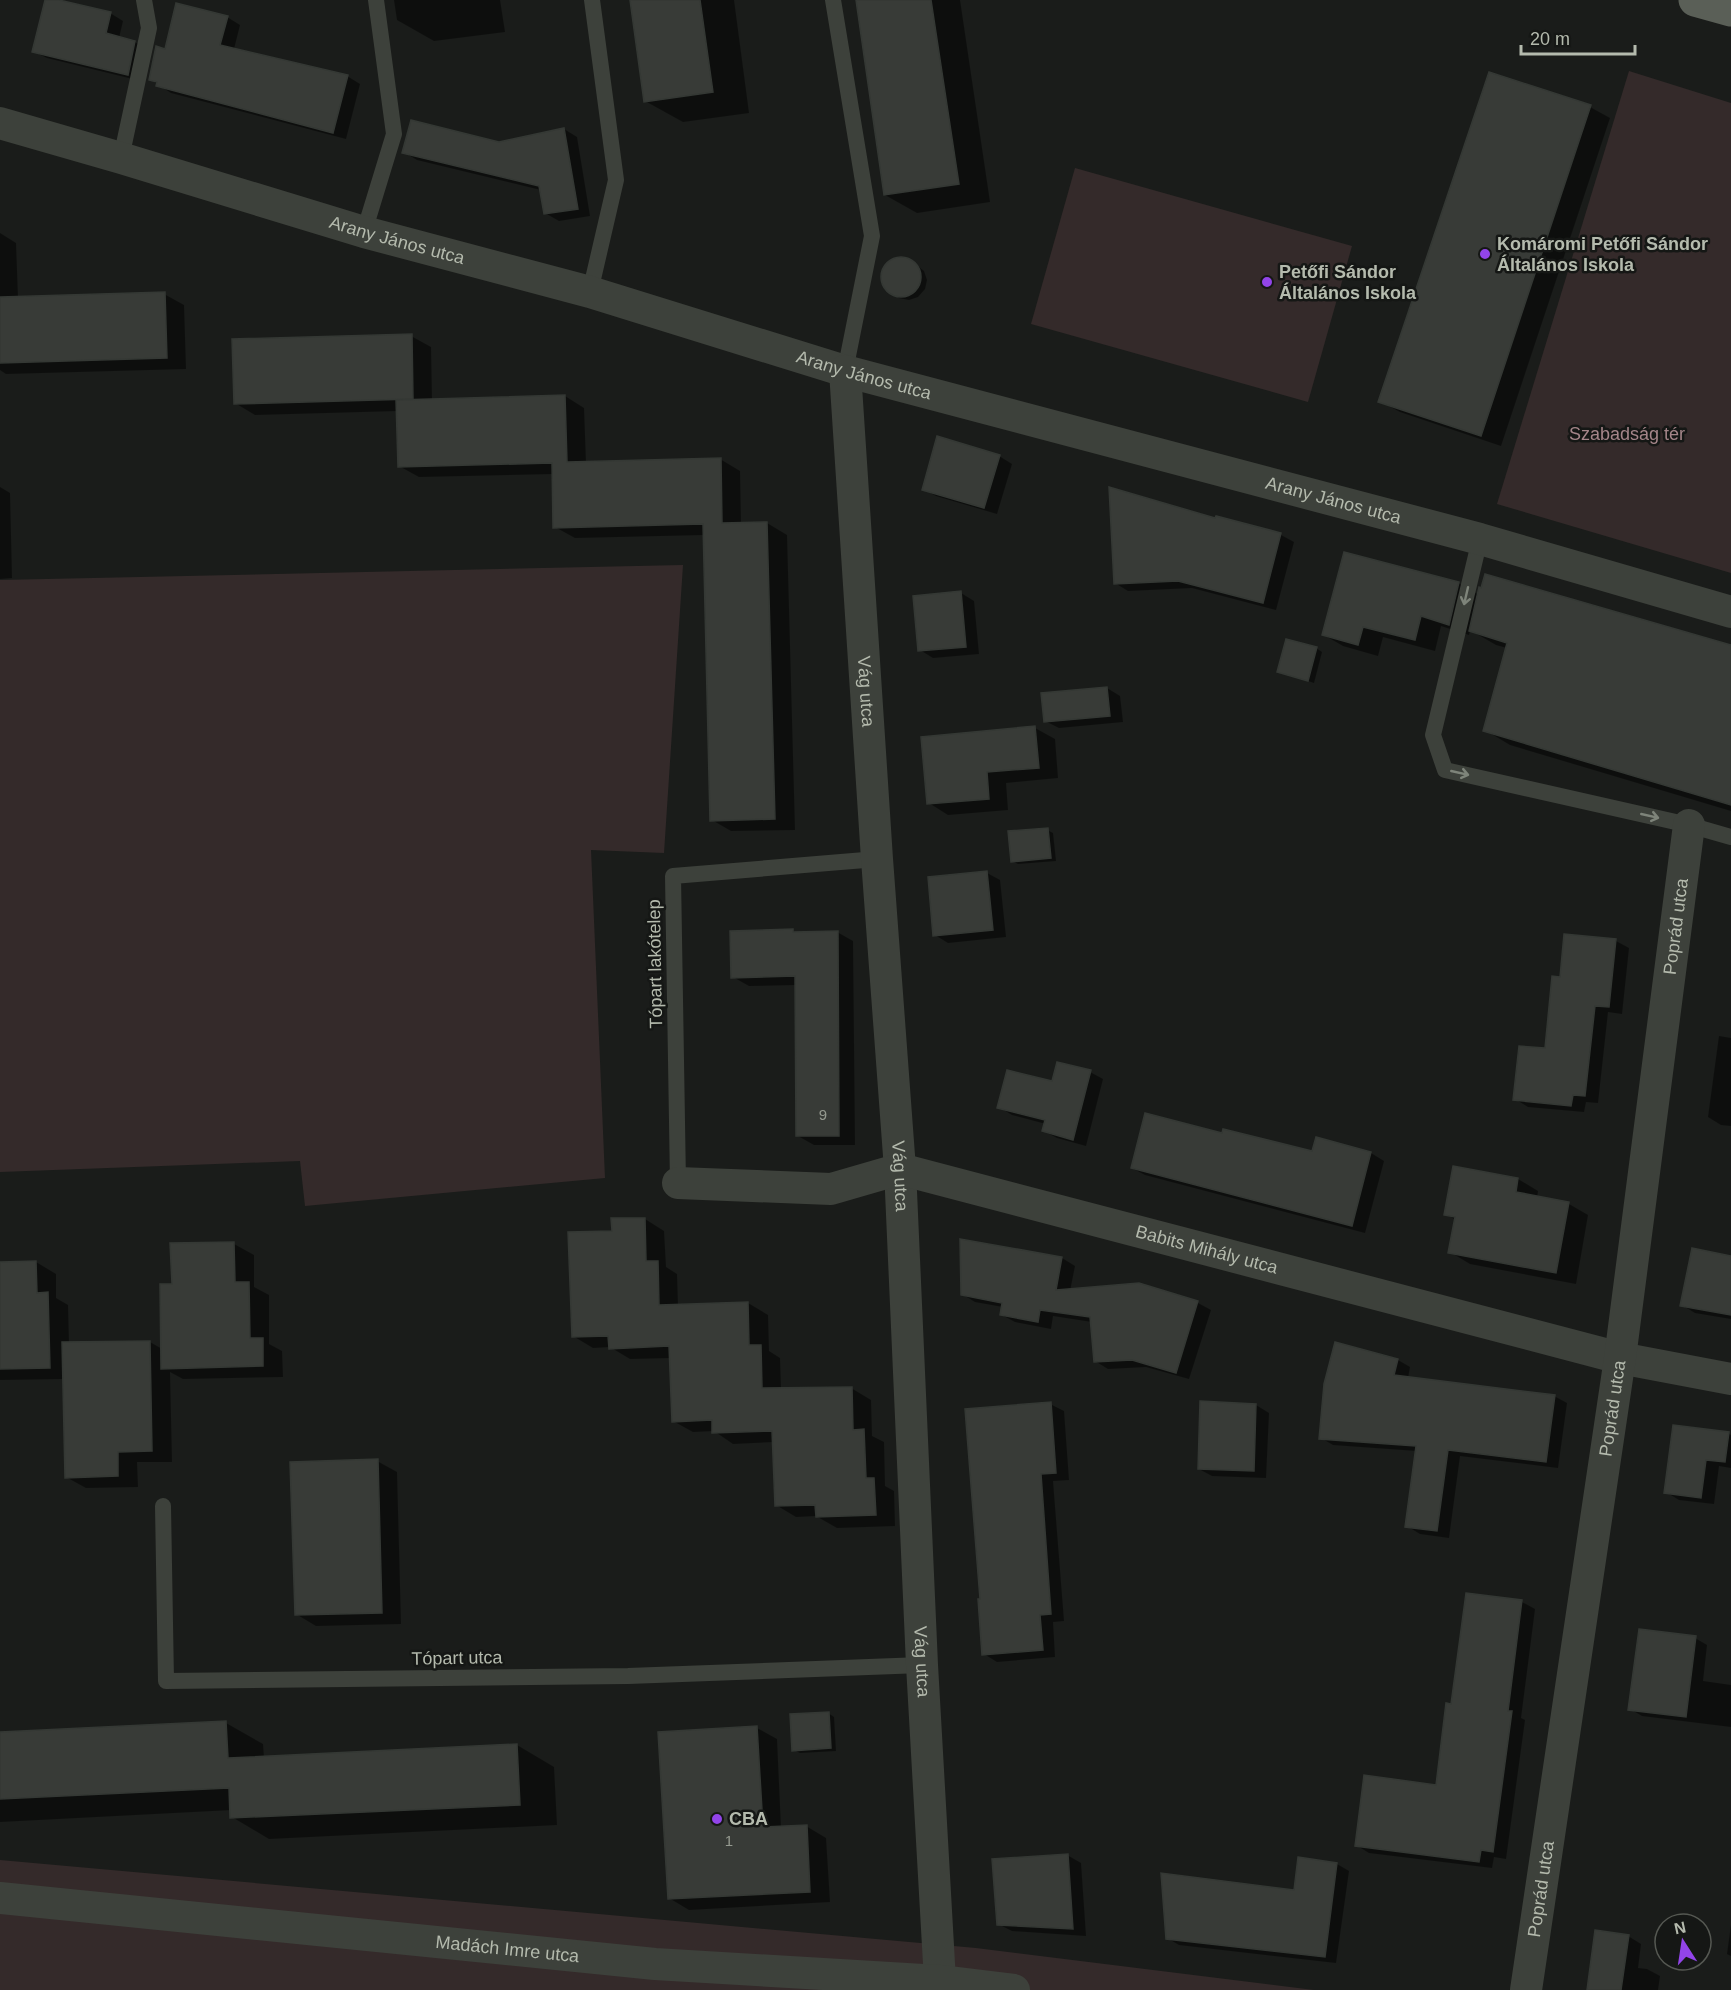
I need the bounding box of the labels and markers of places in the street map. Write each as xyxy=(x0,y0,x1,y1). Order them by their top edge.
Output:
place label: Komáromi Petőfi Sándor Általános Iskola xyxy=(1497,234,1708,275)
marker: Komáromi Petőfi Sándor Általános Iskola xyxy=(1478,247,1492,261)
place label: Petőfi Sándor Általános Iskola xyxy=(1279,262,1417,303)
marker: Petőfi Sándor Általános Iskola xyxy=(1260,275,1274,289)
place label: CBA xyxy=(729,1809,768,1829)
marker: CBA xyxy=(710,1812,724,1826)

